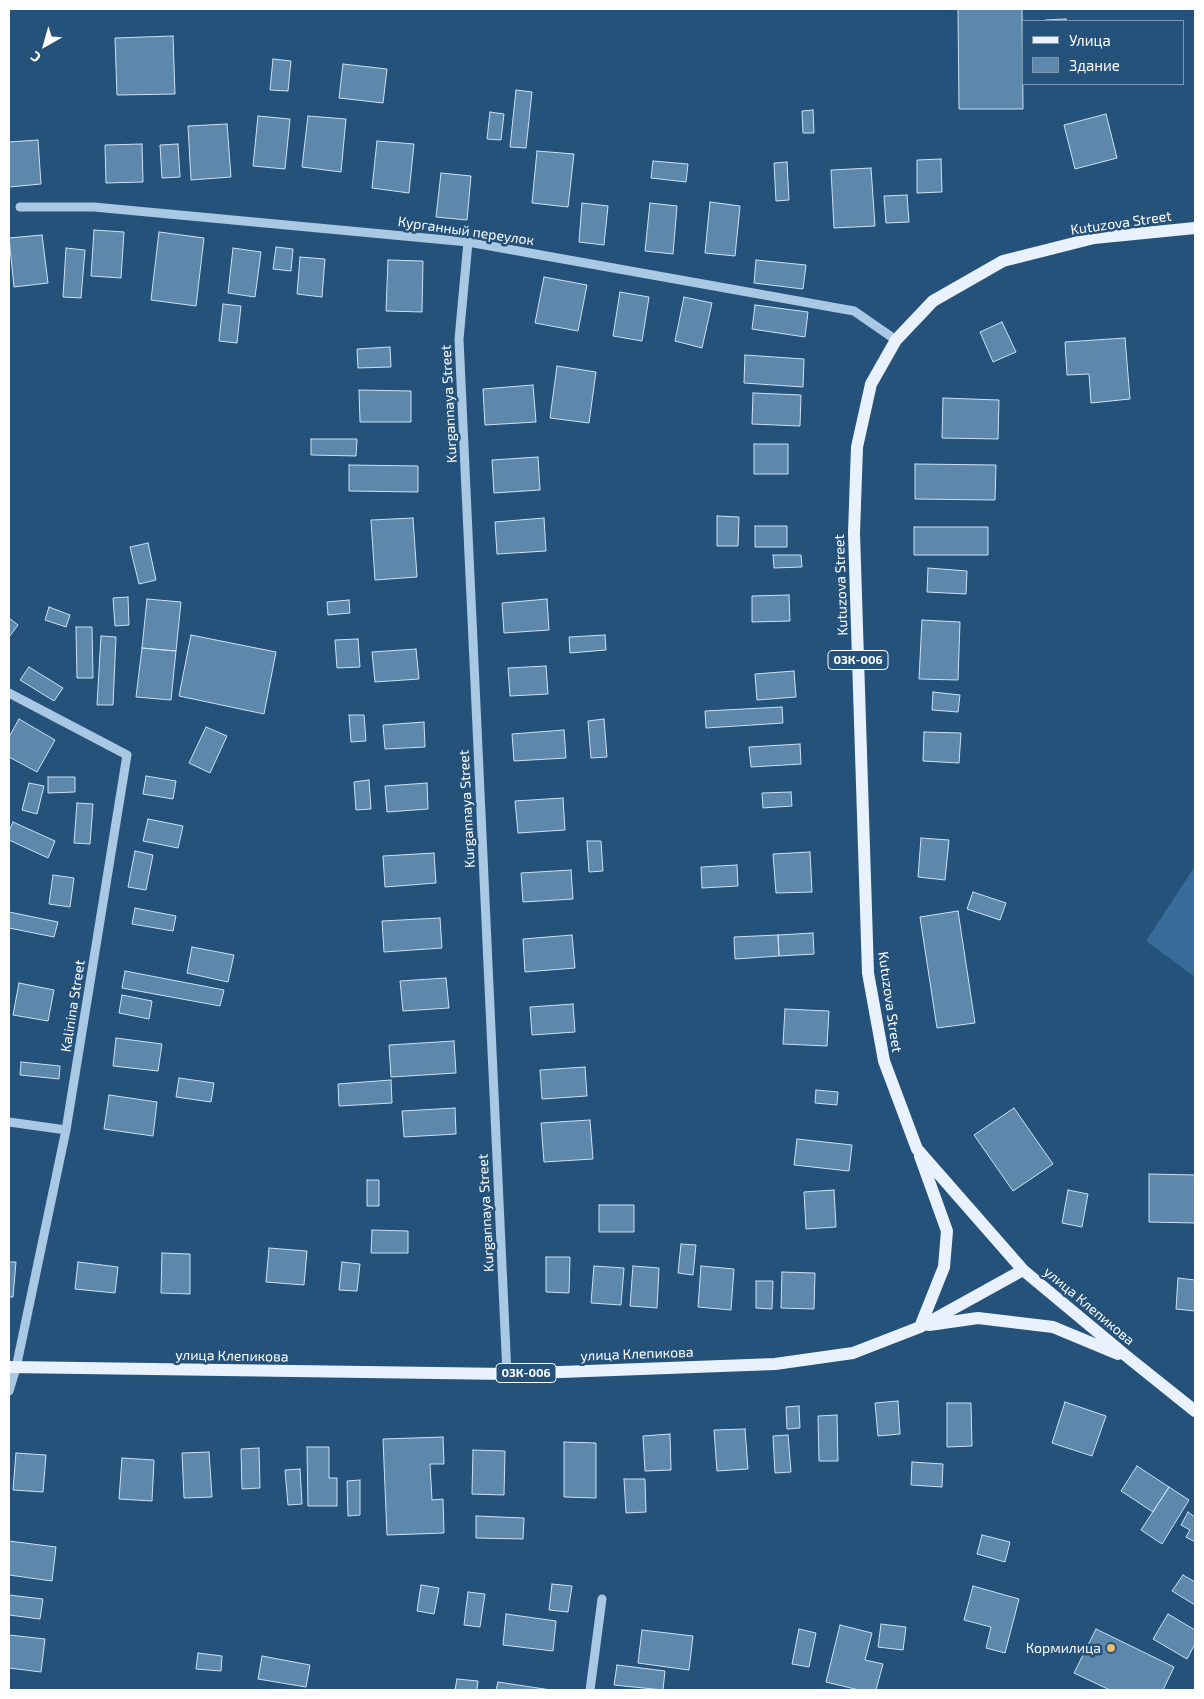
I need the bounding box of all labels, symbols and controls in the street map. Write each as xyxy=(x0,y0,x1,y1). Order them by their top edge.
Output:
north arrow xyxy=(20,20,70,70)
legend xyxy=(1022,20,1184,85)
text: Улица xyxy=(1069,31,1111,49)
text: С xyxy=(27,48,44,66)
text: Здание xyxy=(1069,56,1120,74)
street label: Kutuzova Street xyxy=(1070,208,1172,238)
street label: Курганный переулок xyxy=(397,213,535,249)
street label: Kurgannaya Street xyxy=(438,345,460,463)
street label: Kutuzova Street xyxy=(831,534,851,636)
road number: 03К-006 xyxy=(828,650,888,670)
street label: Kurgannaya Street xyxy=(456,750,478,868)
street label: Kutuzova Street xyxy=(875,951,905,1053)
street label: Kalinina Street xyxy=(57,959,89,1053)
street label: Kurgannaya Street xyxy=(475,1154,497,1272)
street label: улица Клепикова xyxy=(1040,1263,1138,1349)
street label: улица Клепикова xyxy=(580,1344,694,1364)
street label: улица Клепикова xyxy=(175,1347,289,1365)
road number: 03К-006 xyxy=(496,1364,556,1382)
place label: Кормилица xyxy=(1026,1640,1101,1656)
marker: Кормилица xyxy=(1105,1642,1117,1654)

